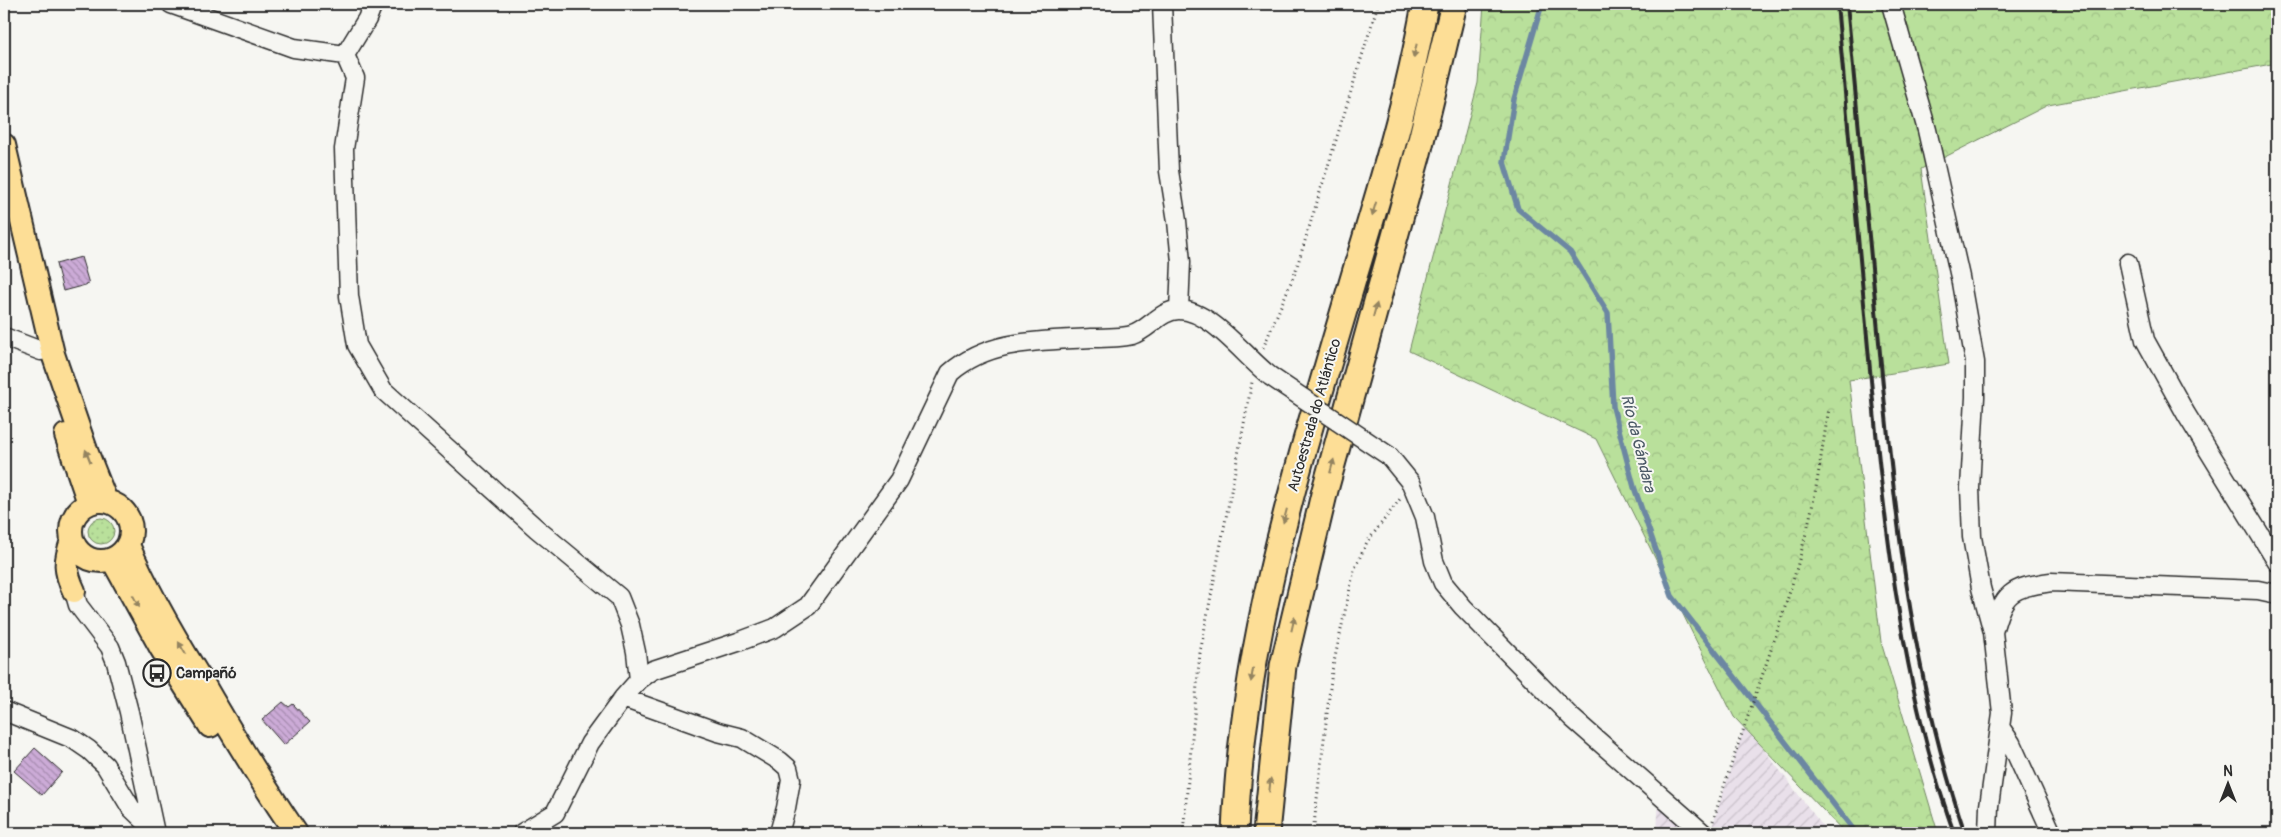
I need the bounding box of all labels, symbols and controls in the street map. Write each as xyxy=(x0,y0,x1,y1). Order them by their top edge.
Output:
one-way arrow xyxy=(1411,44,1419,59)
one-way arrow xyxy=(1370,201,1378,216)
one-way arrow xyxy=(1371,302,1379,317)
street label: Autoestrada do Atlántico xyxy=(1284,336,1345,494)
water label: Río da Gándara xyxy=(1616,392,1660,496)
one-way arrow xyxy=(84,448,91,463)
one-way arrow xyxy=(1328,459,1336,474)
one-way arrow xyxy=(1281,509,1289,524)
one-way arrow xyxy=(132,594,140,609)
one-way arrow xyxy=(1289,617,1297,632)
one-way arrow xyxy=(178,641,186,656)
bus stop icon: Campañó xyxy=(142,658,172,688)
place label: Campañó xyxy=(176,664,236,683)
one-way arrow xyxy=(1248,667,1256,683)
north arrow xyxy=(2204,760,2254,810)
text: N xyxy=(2223,763,2233,780)
one-way arrow xyxy=(1266,776,1274,792)

